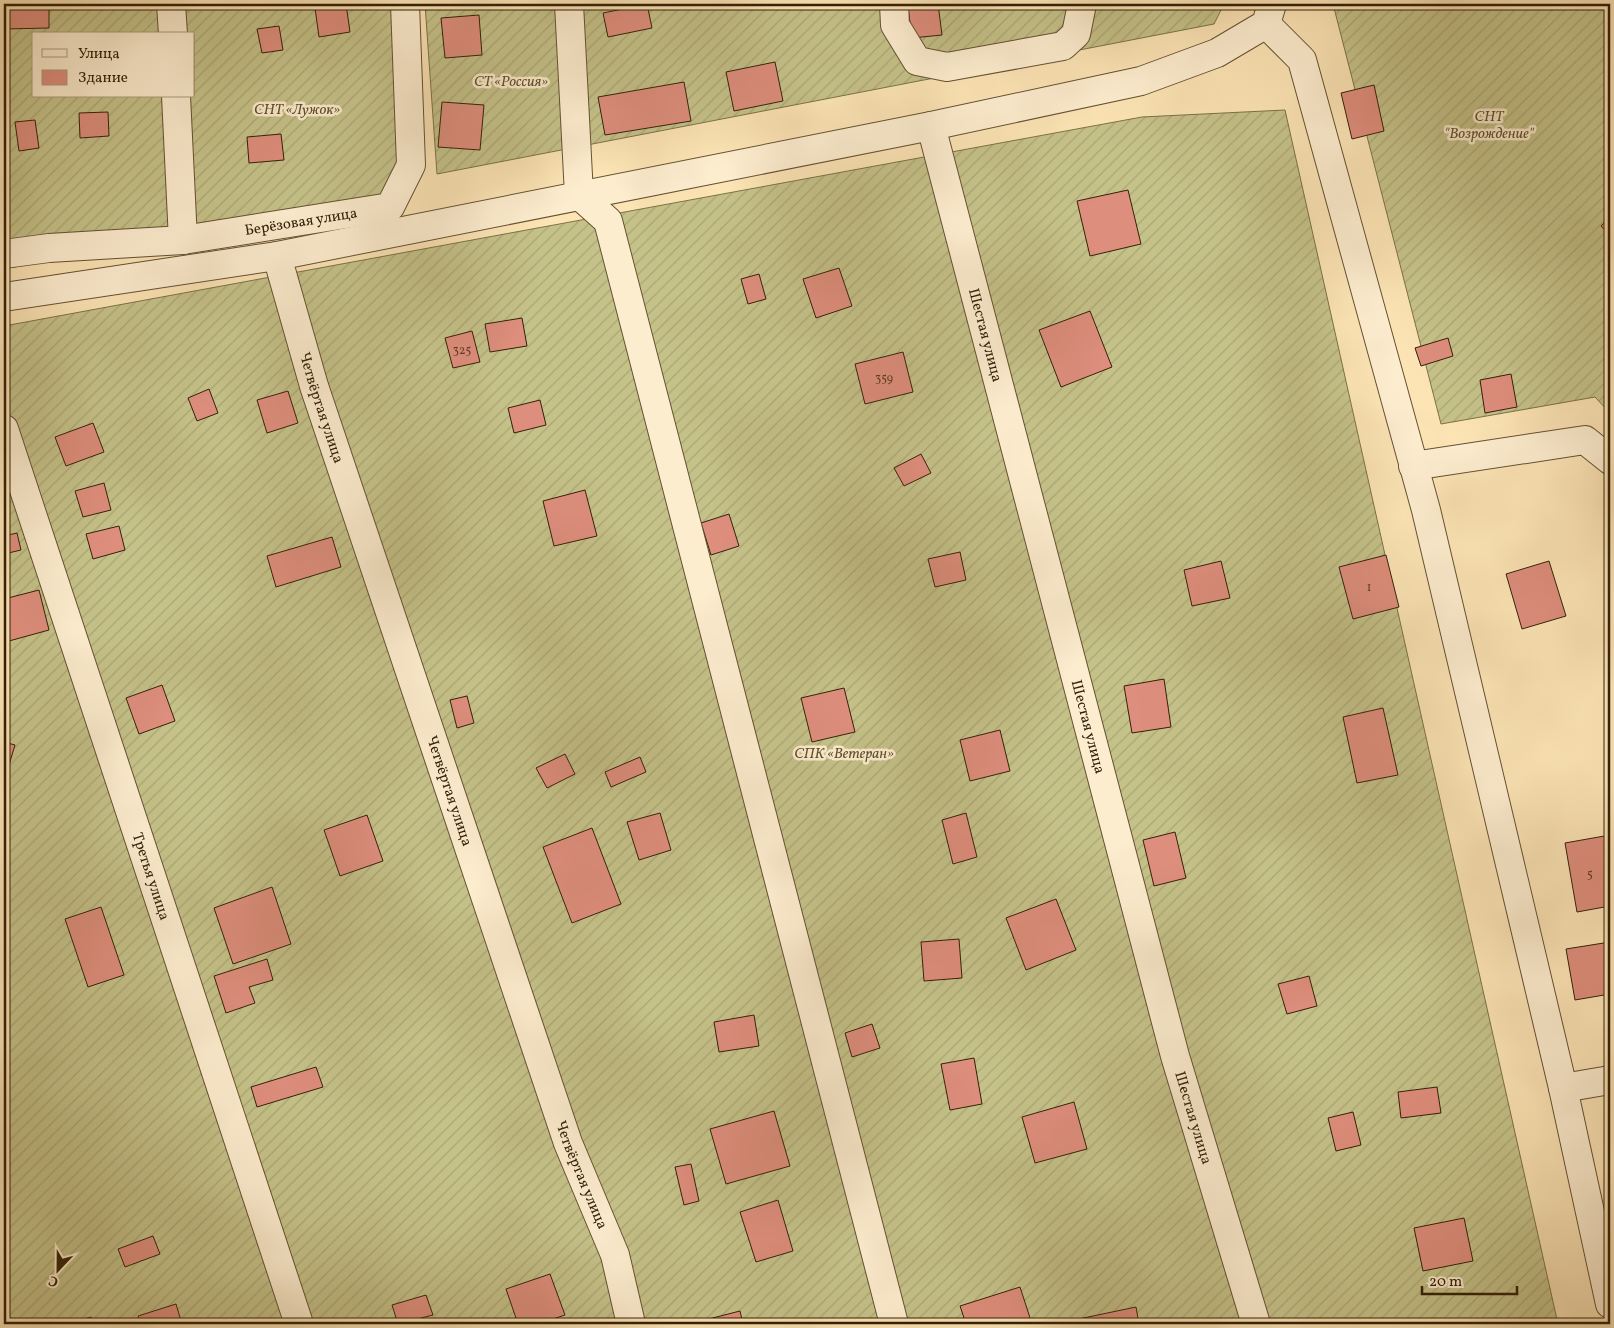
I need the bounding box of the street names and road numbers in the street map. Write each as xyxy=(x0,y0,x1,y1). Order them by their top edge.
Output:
street label: Берёзовая улица xyxy=(243,203,359,242)
street label: Шестая улица xyxy=(962,286,1007,385)
street label: Четвёртая улица xyxy=(293,350,348,466)
street label: Шестая улица xyxy=(1065,678,1110,776)
street label: Четвёртая улица xyxy=(420,733,477,849)
street label: Третья улица xyxy=(126,830,174,923)
street label: Шестая улица xyxy=(1168,1069,1216,1167)
street label: Четвёртая улица xyxy=(549,1118,612,1233)

